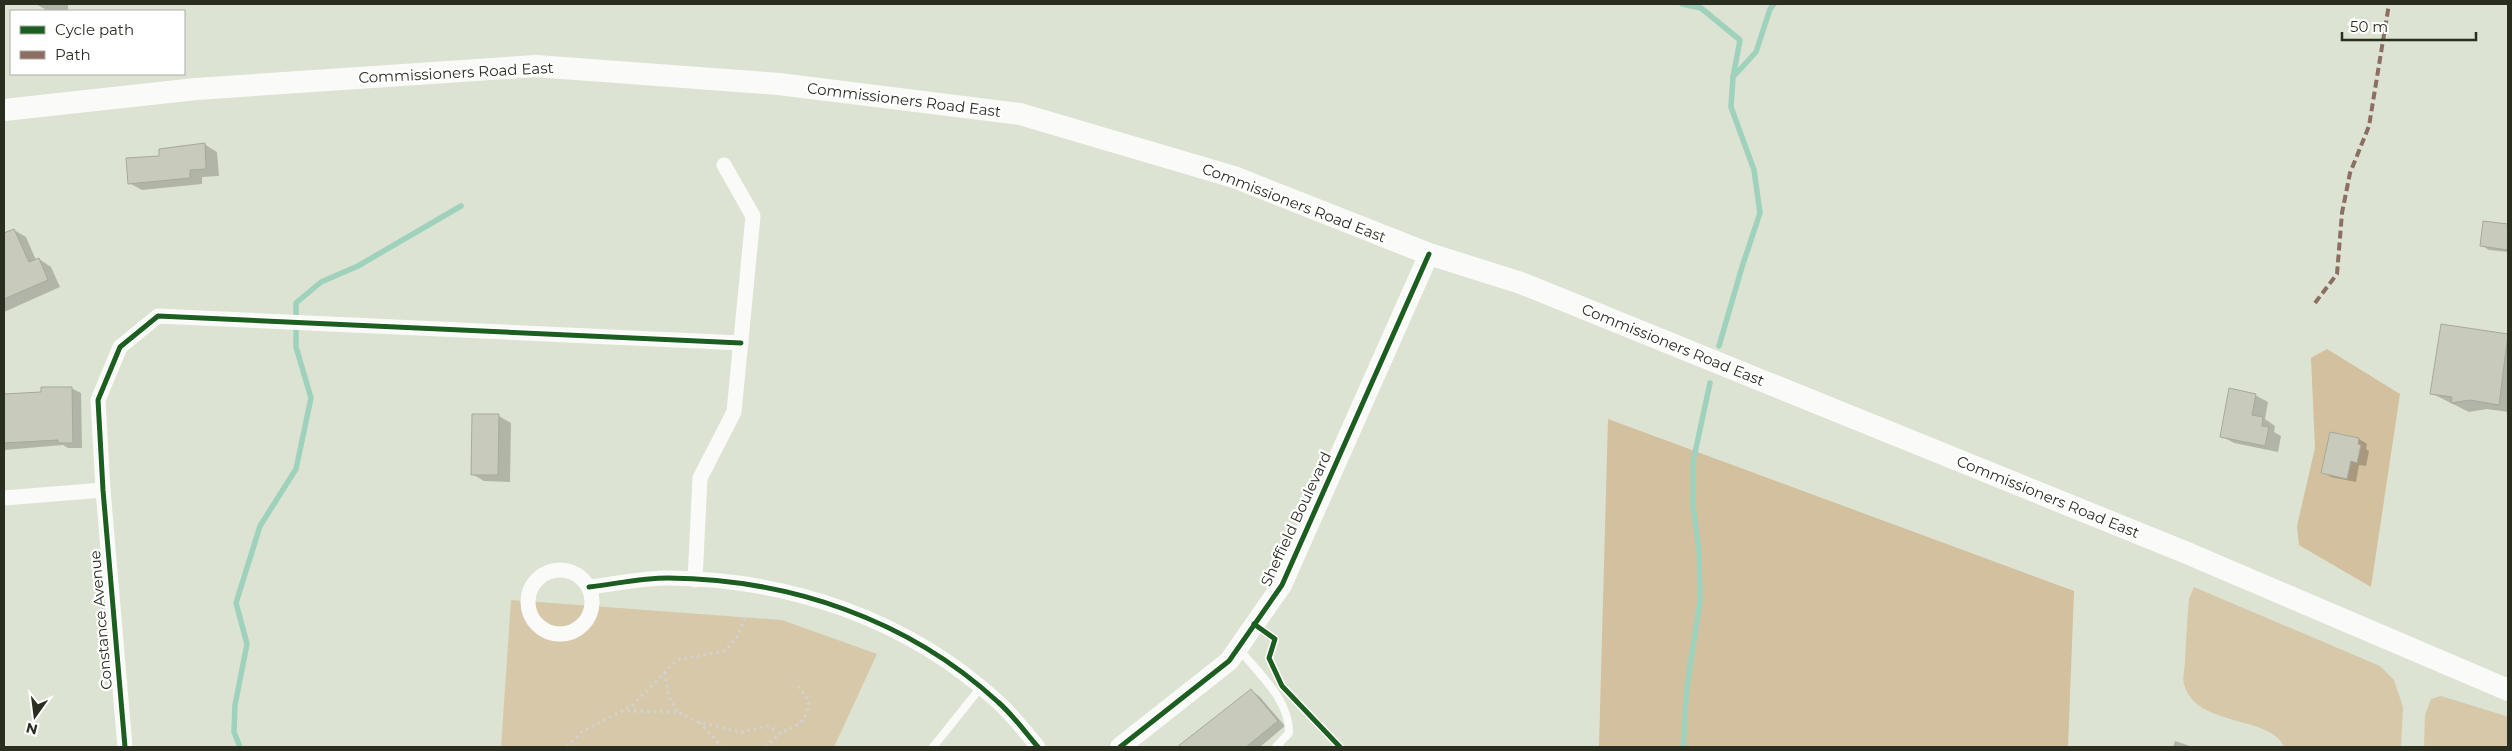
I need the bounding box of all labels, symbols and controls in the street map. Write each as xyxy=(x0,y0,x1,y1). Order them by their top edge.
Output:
legend xyxy=(10,10,185,75)
scale bar xyxy=(2342,10,2476,42)
text: 50 m xyxy=(2350,17,2388,36)
text: Cycle path xyxy=(55,20,134,39)
text: Path xyxy=(55,45,91,64)
street label: Commissioners Road East xyxy=(358,58,554,87)
street label: Commissioners Road East xyxy=(806,78,1002,121)
street label: Commissioners Road East xyxy=(1200,159,1389,246)
street label: Commissioners Road East xyxy=(1579,299,1767,390)
street label: Sheffield Boulevard xyxy=(1256,448,1335,589)
street label: Commissioners Road East xyxy=(1954,451,2142,542)
street label: Constance Avenue xyxy=(85,550,116,691)
north arrow xyxy=(10,691,60,741)
text: N xyxy=(24,719,40,739)

